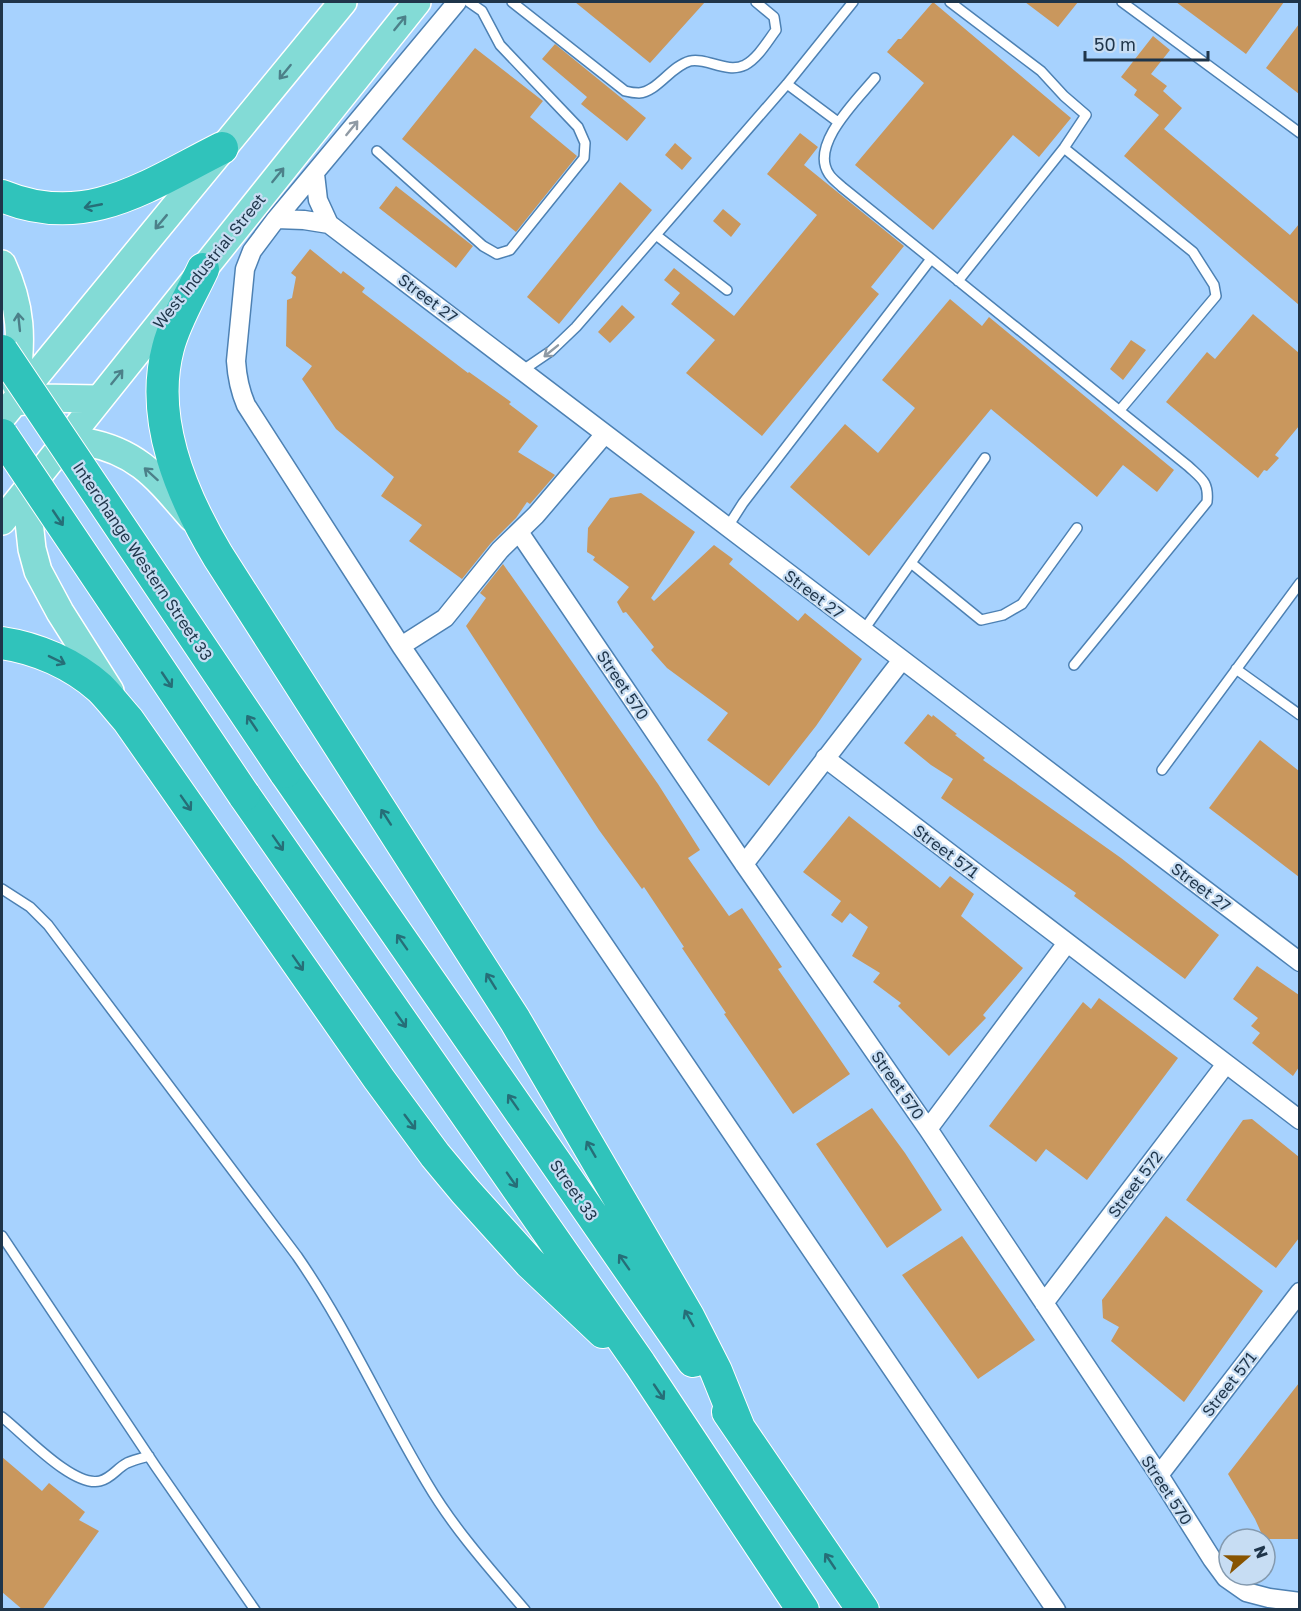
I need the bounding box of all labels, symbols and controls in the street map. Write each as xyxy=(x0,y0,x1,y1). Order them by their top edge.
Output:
one-way arrow xyxy=(393,16,407,31)
scale bar xyxy=(1085,24,1208,62)
text: 50 m xyxy=(1094,33,1136,55)
one-way arrow xyxy=(278,64,292,79)
one-way arrow xyxy=(346,121,359,137)
one-way arrow xyxy=(272,168,285,184)
street label: West Industrial Street xyxy=(148,189,270,333)
one-way arrow xyxy=(83,201,103,212)
one-way arrow xyxy=(154,214,167,230)
street label: Street 27 xyxy=(394,269,462,327)
one-way arrow xyxy=(13,313,24,333)
one-way arrow xyxy=(543,344,559,357)
one-way arrow xyxy=(110,369,123,385)
street label: Interchange Western Street 33 xyxy=(69,458,217,664)
one-way arrow xyxy=(144,467,159,481)
one-way arrow xyxy=(52,509,64,526)
street label: Street 27 xyxy=(780,565,848,623)
street label: Street 570 xyxy=(593,647,653,723)
one-way arrow xyxy=(48,655,66,667)
one-way arrow xyxy=(161,671,173,687)
one-way arrow xyxy=(246,716,258,732)
one-way arrow xyxy=(180,794,192,811)
one-way arrow xyxy=(380,809,392,826)
street label: Street 571 xyxy=(909,820,983,882)
one-way arrow xyxy=(272,834,284,850)
street label: Street 27 xyxy=(1167,858,1235,916)
one-way arrow xyxy=(396,934,408,950)
one-way arrow xyxy=(292,954,304,970)
one-way arrow xyxy=(485,973,497,990)
one-way arrow xyxy=(395,1011,407,1028)
street label: Street 570 xyxy=(867,1047,929,1123)
one-way arrow xyxy=(507,1094,519,1111)
one-way arrow xyxy=(404,1114,417,1130)
one-way arrow xyxy=(584,1141,596,1158)
street label: Street 572 xyxy=(1103,1147,1167,1221)
street label: Street 33 xyxy=(546,1156,602,1224)
one-way arrow xyxy=(506,1171,518,1188)
one-way arrow xyxy=(618,1255,630,1271)
one-way arrow xyxy=(683,1309,694,1327)
street label: Street 571 xyxy=(1197,1347,1261,1420)
one-way arrow xyxy=(653,1384,665,1400)
street label: Street 570 xyxy=(1137,1451,1197,1529)
north arrow xyxy=(1217,1527,1277,1587)
text: N xyxy=(1250,1543,1273,1561)
one-way arrow xyxy=(824,1554,836,1570)

